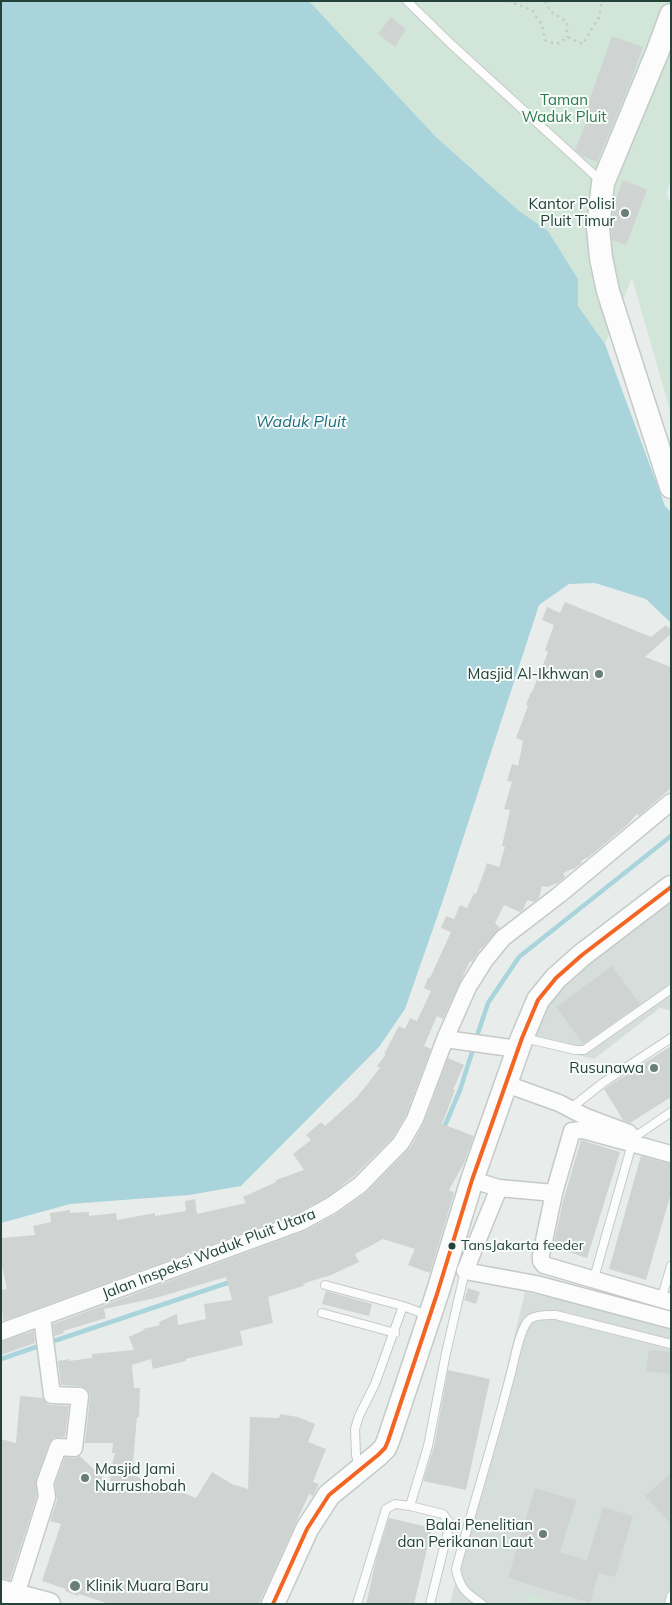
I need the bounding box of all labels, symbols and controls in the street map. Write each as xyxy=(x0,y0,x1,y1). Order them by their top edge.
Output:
park label: Taman Waduk Pluit xyxy=(522,91,606,126)
place label: Kantor Polisi Pluit Timur xyxy=(528,195,615,230)
marker: Kantor Polisi Pluit Timur xyxy=(619,207,631,219)
water label: Waduk Pluit xyxy=(256,412,346,432)
place label: Masjid Al-Ikhwan xyxy=(468,665,589,683)
marker: Masjid Al-Ikhwan xyxy=(593,668,605,680)
place label: Rusunawa xyxy=(569,1059,644,1077)
marker: Rusunawa xyxy=(648,1062,660,1074)
street label: Jalan Inspeksi Waduk Pluit Utara xyxy=(100,1205,318,1303)
place label: TansJakarta feeder xyxy=(461,1238,584,1254)
marker: TansJakarta feeder xyxy=(447,1241,457,1251)
place label: Masjid Jami Nurrushobah xyxy=(95,1460,186,1495)
marker: Masjid Jami Nurrushobah xyxy=(79,1472,91,1484)
place label: Balai Penelitian dan Perikanan Laut xyxy=(397,1516,533,1551)
marker: Balai Penelitian dan Perikanan Laut xyxy=(537,1528,549,1540)
place label: Klinik Muara Baru xyxy=(86,1577,209,1595)
marker: Klinik Muara Baru xyxy=(68,1579,82,1593)

